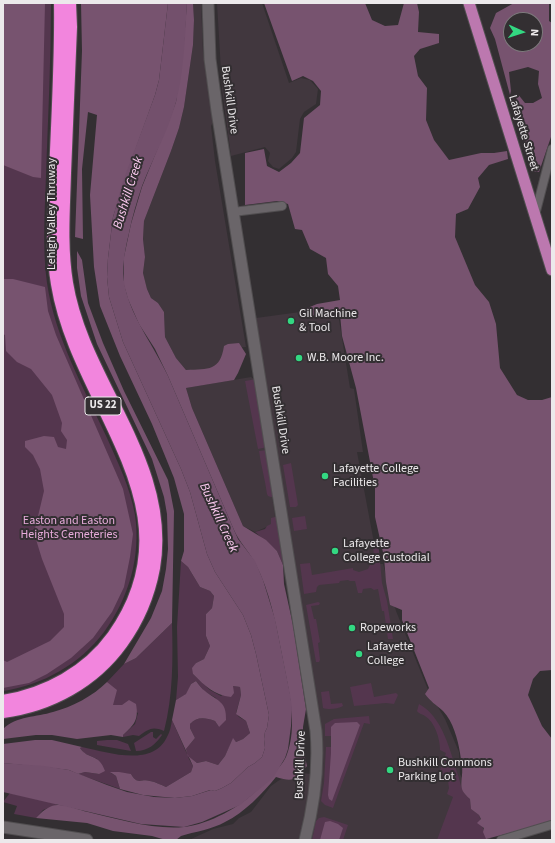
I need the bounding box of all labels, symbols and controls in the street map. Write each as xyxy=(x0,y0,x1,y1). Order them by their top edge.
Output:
north arrow xyxy=(503,12,543,52)
text: N xyxy=(527,29,542,37)
street label: Bushkill Drive xyxy=(217,65,241,135)
street label: Lafayette Street xyxy=(505,93,541,173)
water label: Bushkill Creek xyxy=(111,155,147,231)
street label: Lehigh Valley Thruway xyxy=(45,158,59,270)
place label: Gil Machine & Tool xyxy=(299,307,357,335)
marker: Gil Machine & Tool xyxy=(286,316,296,326)
place label: W.B. Moore Inc. xyxy=(307,351,384,365)
marker: W.B. Moore Inc. xyxy=(294,353,304,363)
street label: Bushkill Drive xyxy=(268,385,292,455)
road number: US 22 xyxy=(85,397,121,415)
place label: Lafayette College Facilities xyxy=(333,462,419,490)
marker: Lafayette College Facilities xyxy=(320,471,330,481)
water label: Bushkill Creek xyxy=(195,481,241,555)
park label: Easton and Easton Heights Cemeteries xyxy=(20,514,118,542)
place label: Lafayette College Custodial xyxy=(343,537,430,565)
marker: Lafayette College Custodial xyxy=(330,546,340,556)
place label: Ropeworks xyxy=(360,621,416,635)
marker: Ropeworks xyxy=(347,623,357,633)
place label: Lafayette College xyxy=(367,640,413,668)
marker: Lafayette College xyxy=(354,649,364,659)
street label: Bushkill Drive xyxy=(293,730,309,800)
place label: Bushkill Commons Parking Lot xyxy=(398,756,492,784)
marker: Bushkill Commons Parking Lot xyxy=(385,765,395,775)

